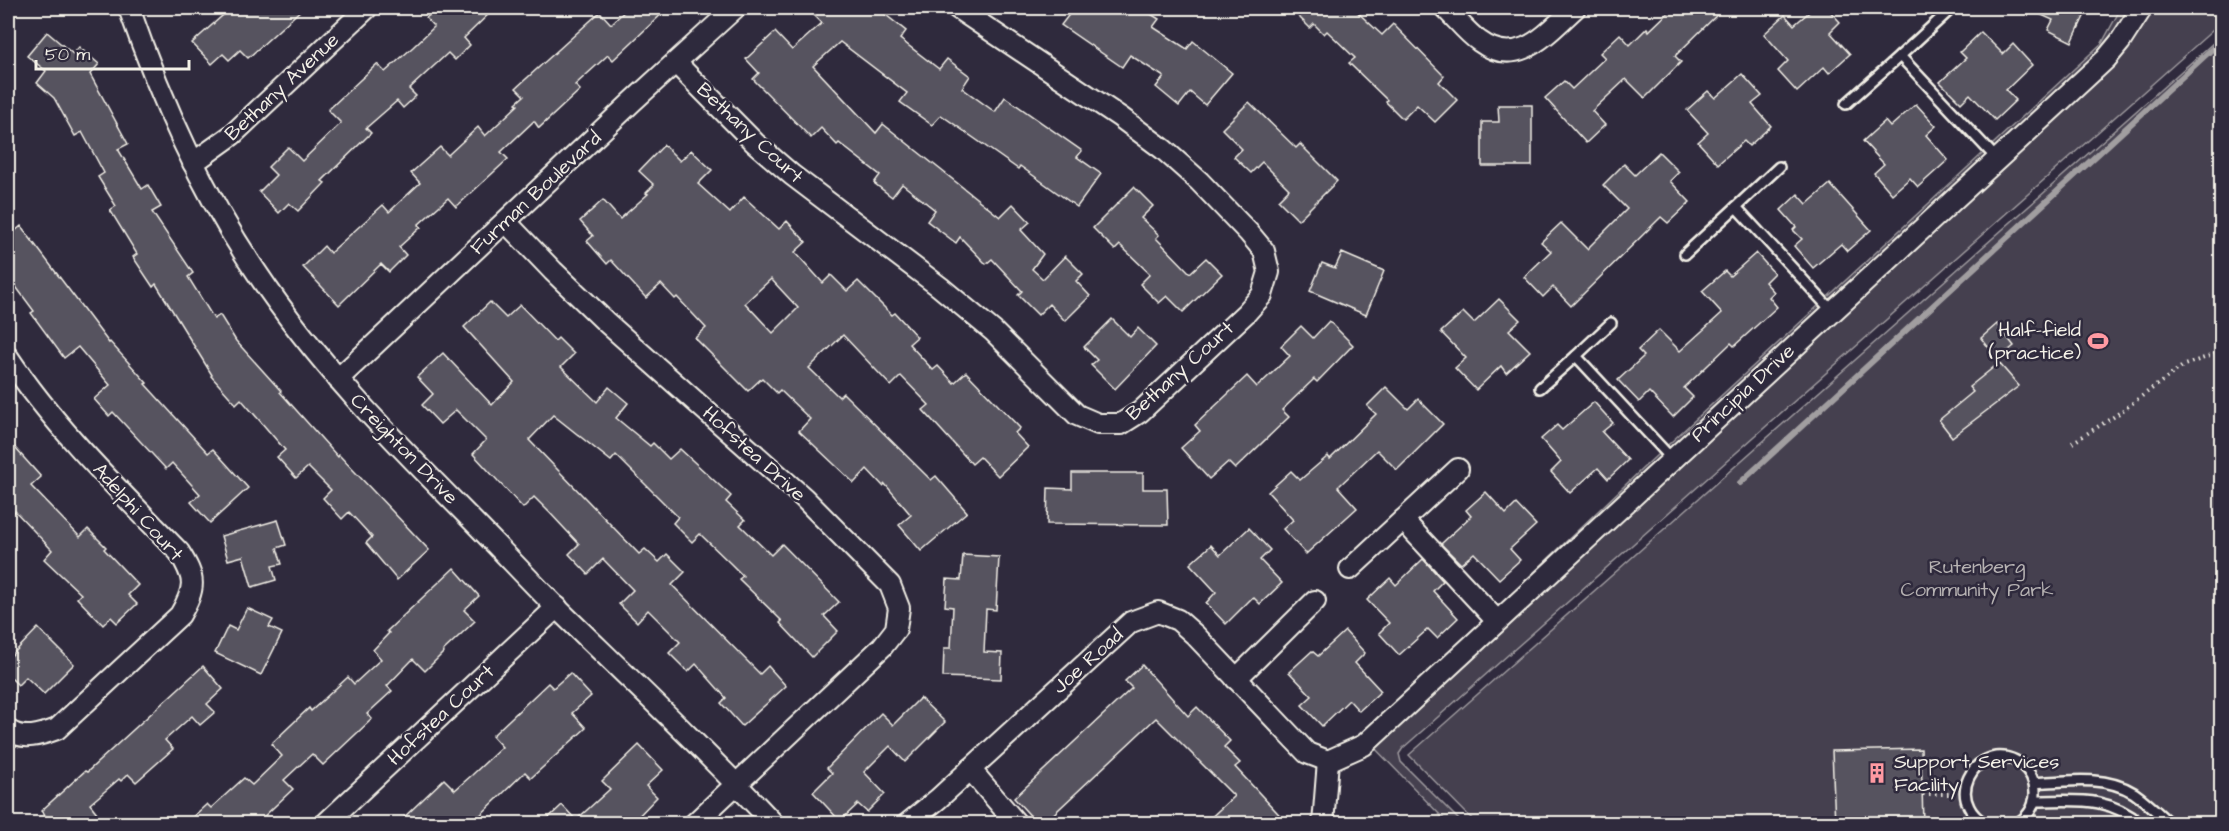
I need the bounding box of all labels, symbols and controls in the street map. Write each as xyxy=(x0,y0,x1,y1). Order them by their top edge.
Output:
street label: Bethany Avenue xyxy=(219,26,346,148)
scale bar xyxy=(36,33,189,71)
text: 50 m xyxy=(45,42,90,67)
street label: Bethany Court xyxy=(690,76,810,191)
street label: Furman Boulevard xyxy=(464,125,608,261)
street label: Bethany Court xyxy=(1120,315,1241,428)
place label: Half-field (practice) xyxy=(1988,316,2081,367)
sports icon: Half-field (practice) xyxy=(2086,329,2110,353)
street label: Principia Drive xyxy=(1685,337,1801,449)
street label: Creighton Drive xyxy=(343,387,464,512)
street label: Hofstea Drive xyxy=(696,400,812,508)
street label: Adelphi Court xyxy=(86,457,190,567)
park label: Rutenberg Community Park xyxy=(1900,553,2054,605)
street label: Joe Road xyxy=(1046,622,1130,700)
street label: Hofstea Court xyxy=(381,658,501,772)
place label: Support Services Facility xyxy=(1894,748,2059,800)
building icon: Support Services Facility xyxy=(1865,761,1889,785)

